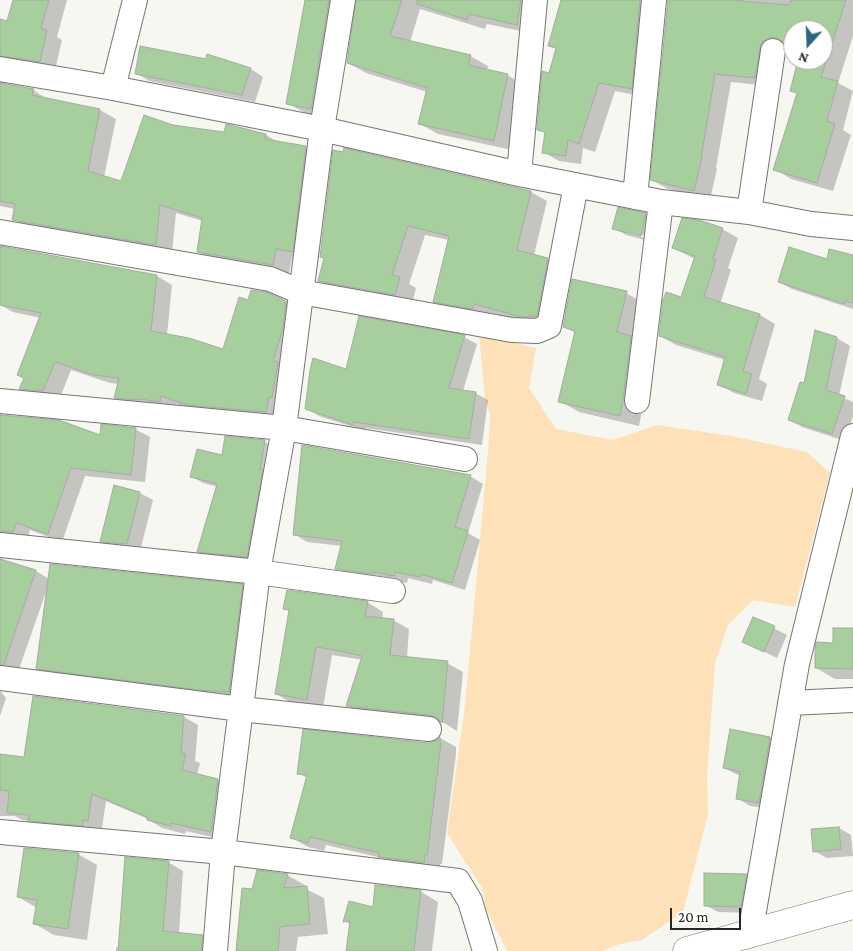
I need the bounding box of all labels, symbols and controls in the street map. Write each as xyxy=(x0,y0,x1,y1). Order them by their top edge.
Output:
north arrow xyxy=(783,20,833,70)
text: N xyxy=(796,49,810,67)
scale bar xyxy=(673,898,744,930)
text: 20 m xyxy=(678,909,709,925)

